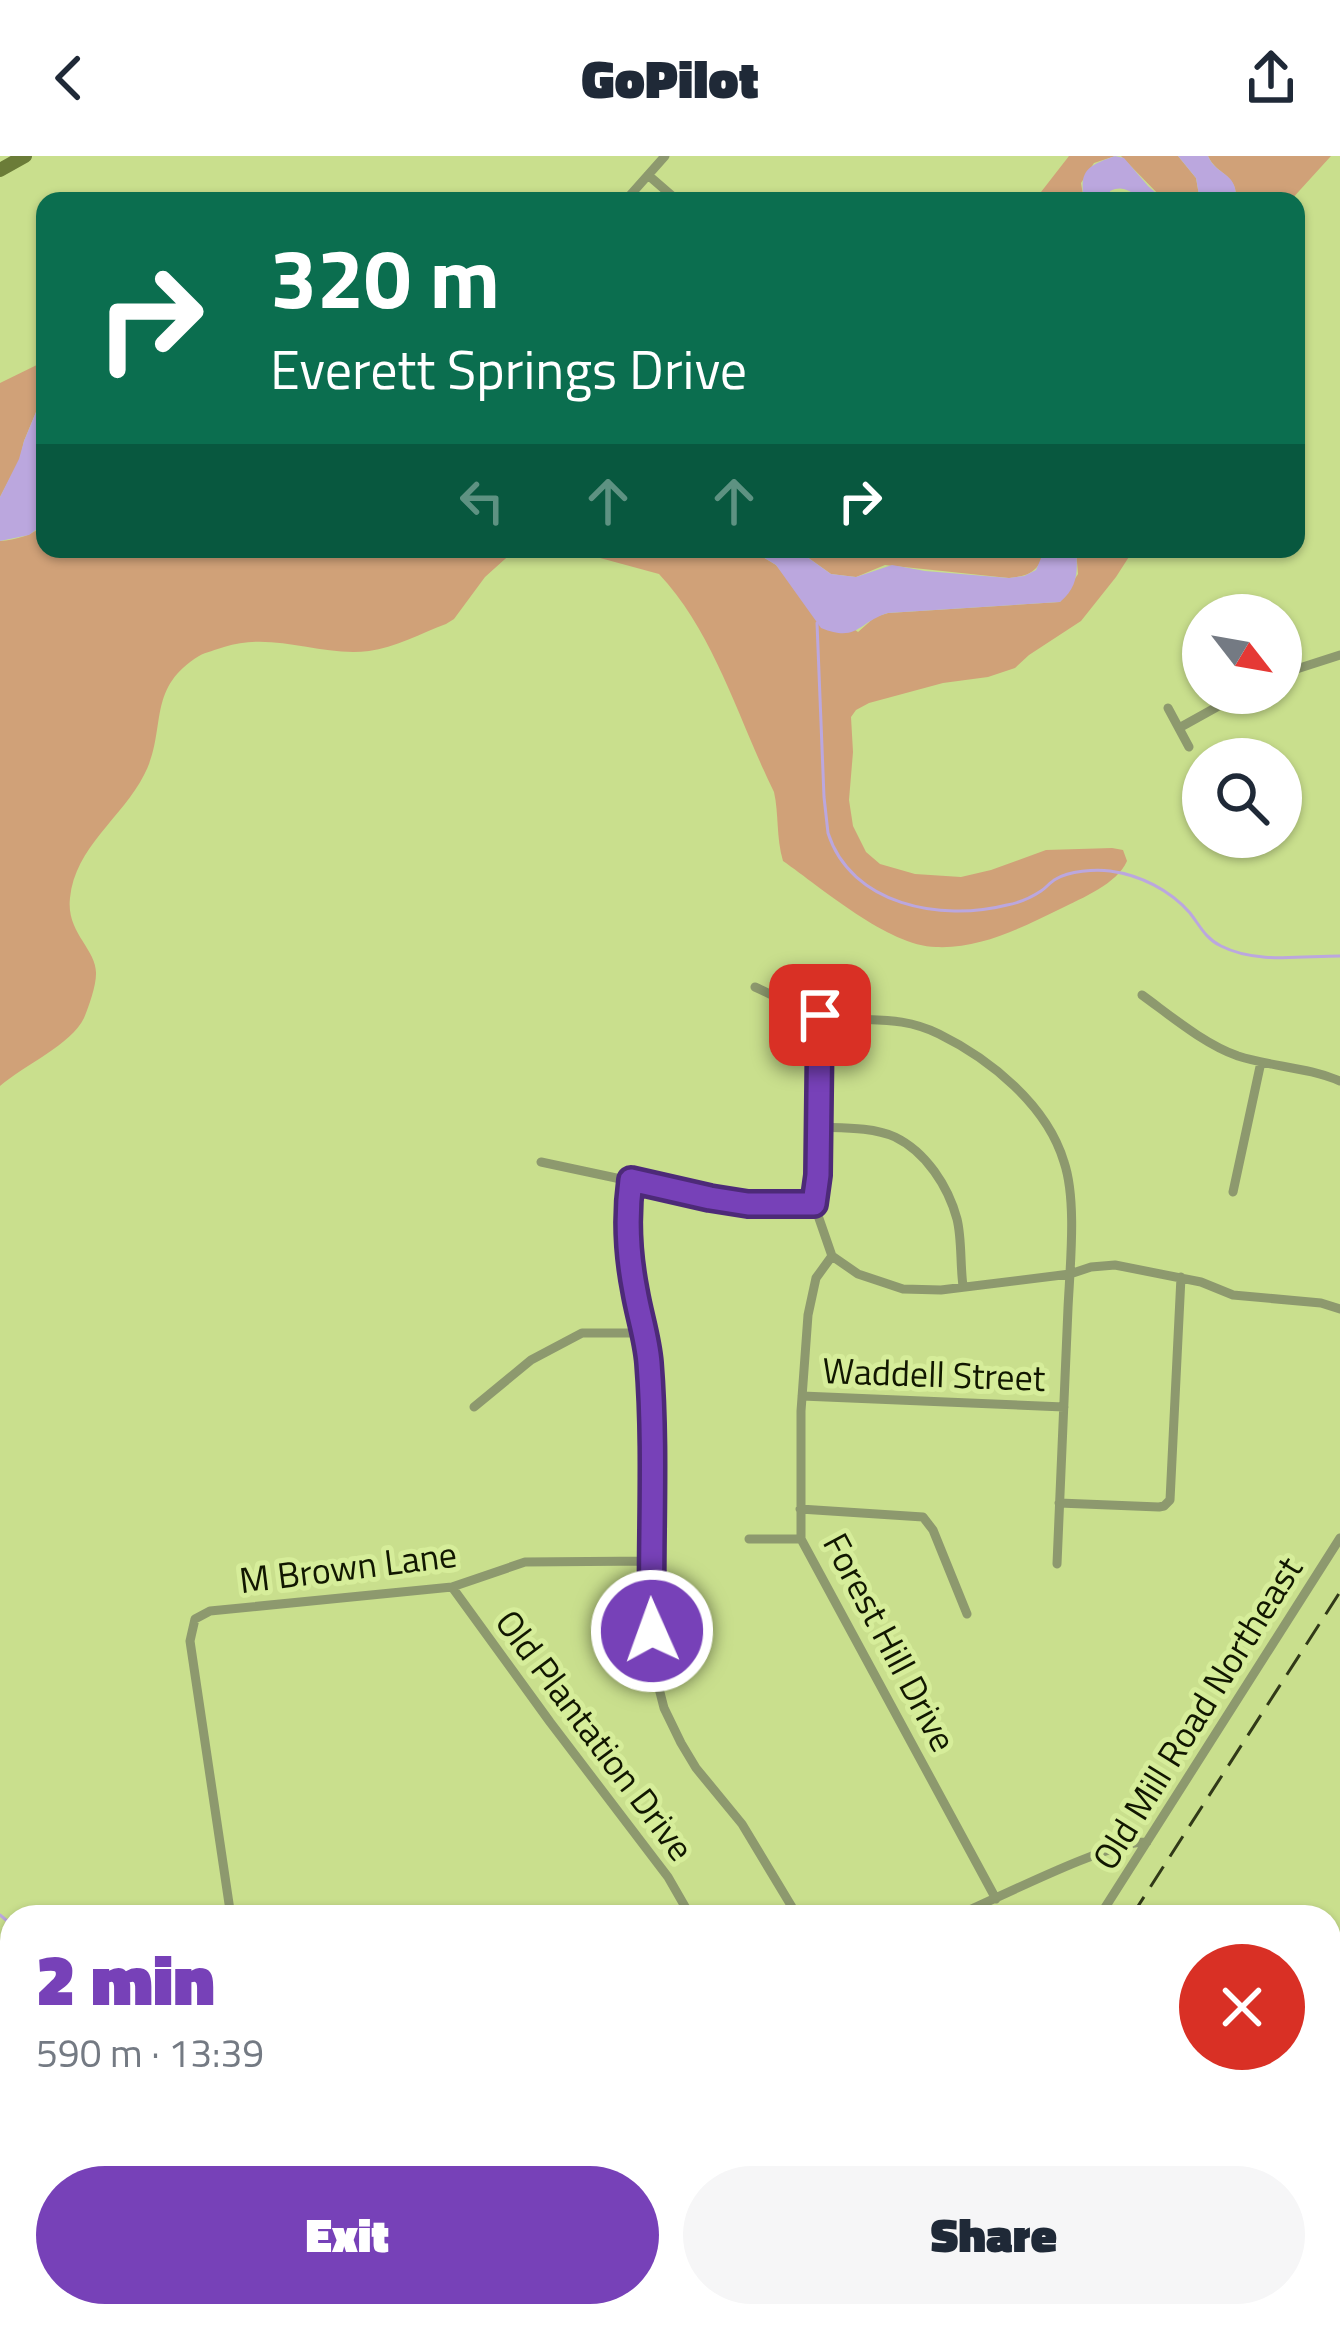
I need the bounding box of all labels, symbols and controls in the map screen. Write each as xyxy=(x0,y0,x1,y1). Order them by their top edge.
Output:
text: GoPilot xyxy=(581,37,759,119)
icon: back xyxy=(36,45,102,111)
icon: share xyxy=(1238,45,1304,111)
text: 320 m xyxy=(270,213,500,341)
icon: right xyxy=(72,240,228,396)
text: Everett Springs Drive xyxy=(270,328,747,410)
icon: left xyxy=(449,468,515,534)
icon: ahead xyxy=(575,468,641,534)
icon: ahead xyxy=(701,468,767,534)
icon: right xyxy=(827,468,893,534)
north arrow xyxy=(1182,594,1302,714)
map controls xyxy=(1182,594,1302,858)
button: search xyxy=(1182,738,1302,858)
pin xyxy=(769,964,871,1066)
icon: arrive xyxy=(787,982,853,1048)
street label: Waddell Street xyxy=(822,1342,1047,1405)
street label: Forest Hill Drive xyxy=(810,1523,971,1761)
street label: M Brown Lane xyxy=(236,1526,460,1607)
street label: Old Mill Road Northeast xyxy=(1078,1545,1316,1880)
position arrow xyxy=(589,1568,715,1694)
street label: Old Plantation Drive xyxy=(483,1597,708,1872)
text: 2 min xyxy=(36,1923,215,2033)
button: close xyxy=(1179,1944,1305,2070)
text: 590 m · 13:39 xyxy=(36,2023,264,2082)
button: Exit xyxy=(36,2166,659,2304)
button: Share xyxy=(683,2166,1305,2304)

